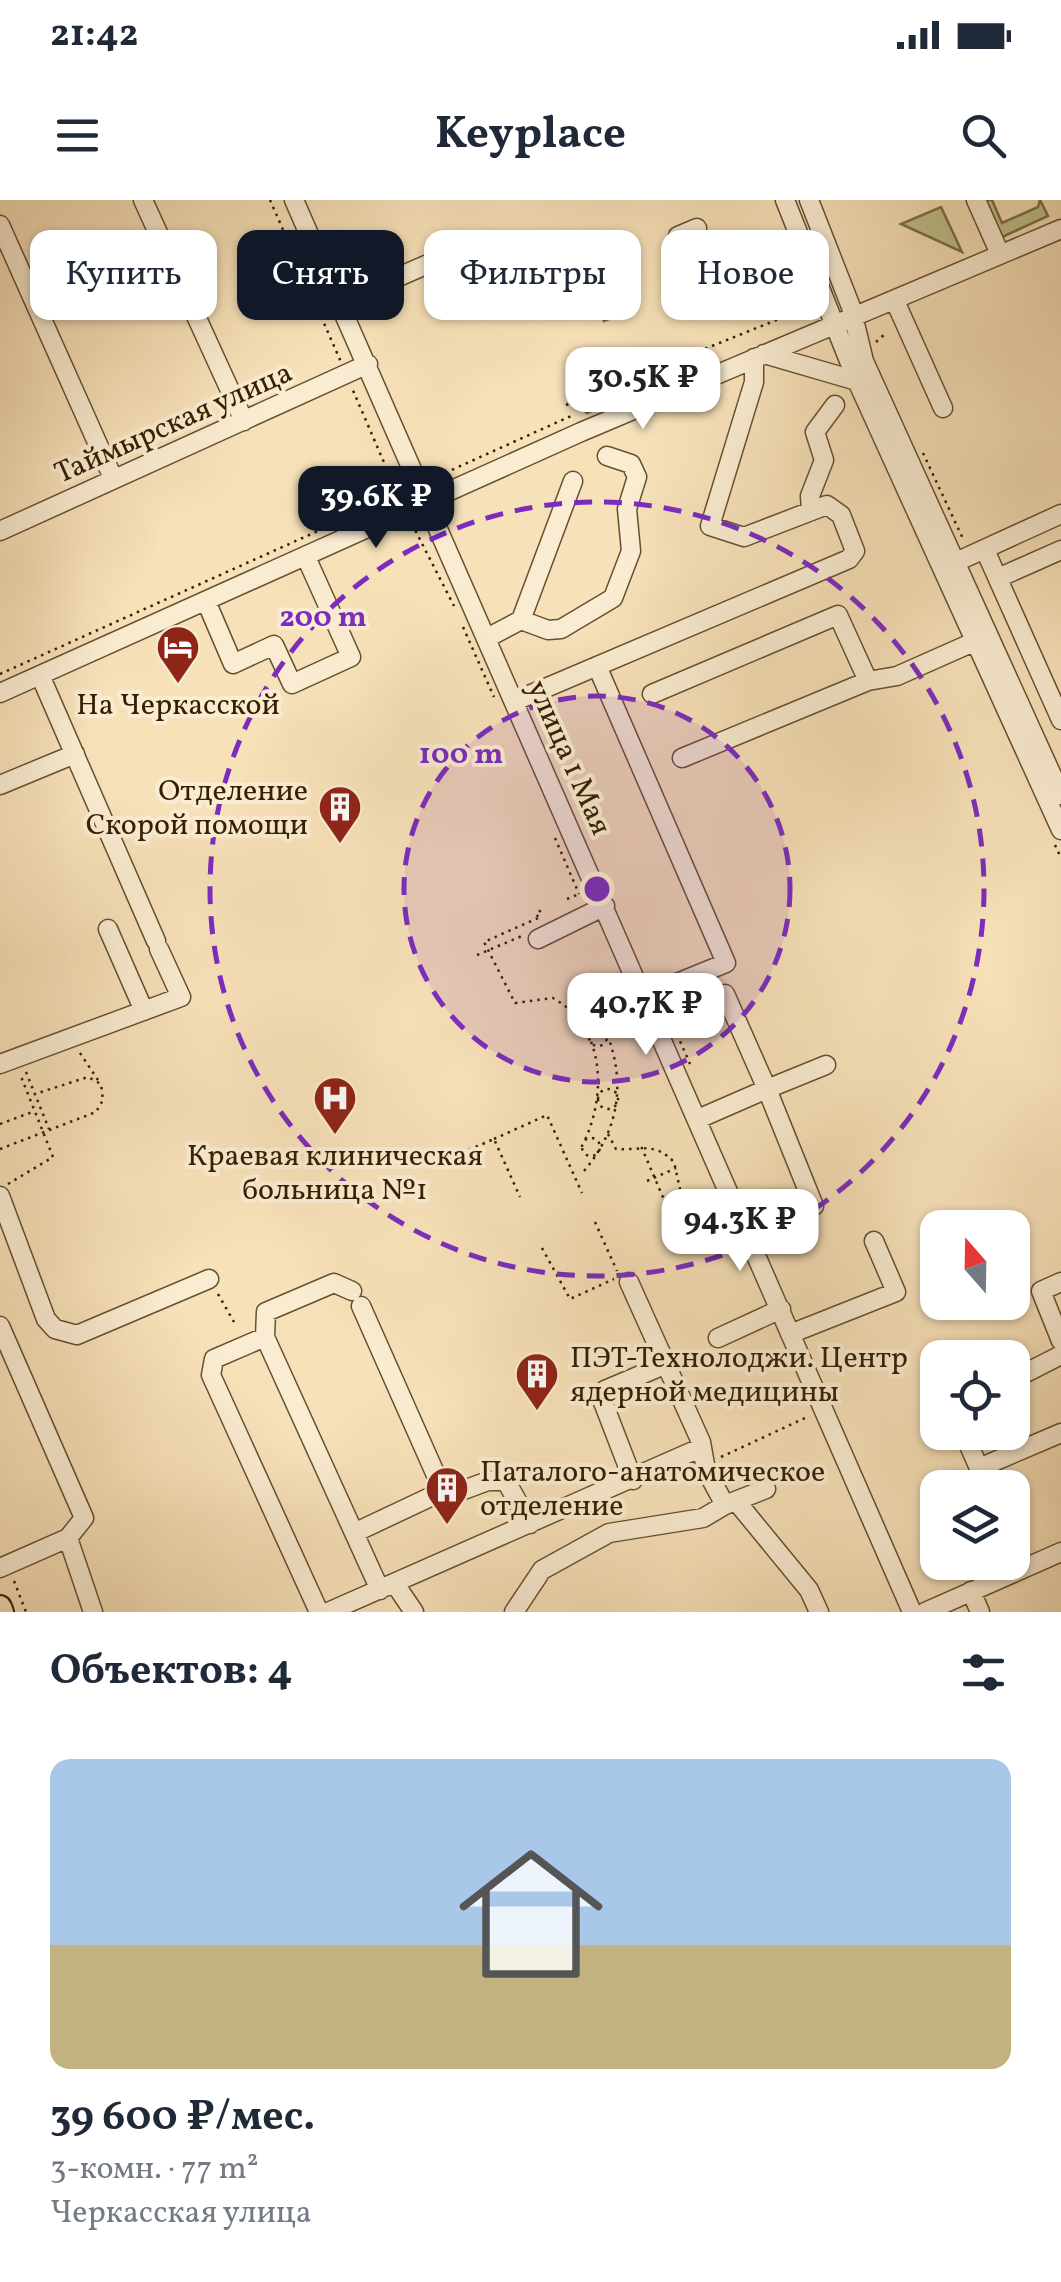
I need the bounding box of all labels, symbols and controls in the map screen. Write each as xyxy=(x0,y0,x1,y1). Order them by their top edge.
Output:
text: 21:42 xyxy=(50,9,139,62)
text: Keyplace xyxy=(435,104,626,167)
icon: menu xyxy=(50,108,105,163)
icon: search xyxy=(956,108,1011,163)
chip: Купить xyxy=(30,230,217,320)
chip: Снять xyxy=(237,230,404,320)
chip: Фильтры xyxy=(424,230,641,320)
chip: Новое xyxy=(661,230,829,320)
pin: 30.5K ₽ xyxy=(551,347,735,432)
street label: Таймырская улица xyxy=(48,352,300,495)
text: 30.5K ₽ xyxy=(587,357,699,401)
pin: 39.6K ₽ xyxy=(284,466,468,551)
text: 39.6K ₽ xyxy=(320,476,432,520)
text: 200 m xyxy=(279,597,367,639)
hotel icon: На Черкасской xyxy=(155,624,201,685)
street label: улица 1 Мая xyxy=(515,674,621,842)
place label: На Черкасской xyxy=(76,685,280,727)
text: 100 m xyxy=(419,734,503,776)
place label: Отделение Скорой помощи xyxy=(86,771,308,847)
building icon: Отделение Скорой помощи xyxy=(317,784,363,845)
centre of rings xyxy=(579,871,615,907)
pin: 40.7K ₽ xyxy=(554,973,738,1058)
text: 40.7K ₽ xyxy=(589,983,703,1027)
hospital icon: Краевая клиническая больница №1 xyxy=(312,1075,358,1136)
place label: Краевая клиническая больница №1 xyxy=(187,1136,483,1212)
pin: 94.3K ₽ xyxy=(648,1189,832,1274)
text: 94.3K ₽ xyxy=(684,1199,796,1243)
north arrow xyxy=(920,1210,1030,1320)
map controls xyxy=(920,1210,1030,1580)
place label: ПЭТ-Технолоджи. Центр ядерной медицины xyxy=(570,1338,908,1414)
button: locate xyxy=(920,1340,1030,1450)
building icon: ПЭТ-Технолоджи. Центр ядерной медицины xyxy=(514,1351,560,1412)
place label: Паталого-анатомическое отделение xyxy=(480,1452,825,1528)
building icon: Паталого-анатомическое отделение xyxy=(424,1465,470,1526)
button: layers xyxy=(920,1470,1030,1580)
text: Объектов: 4 xyxy=(50,1643,293,1702)
icon: filters xyxy=(956,1645,1011,1700)
icon: home xyxy=(441,1824,621,2004)
text: 39 600 ₽/мес. xyxy=(50,2089,315,2148)
text: 3-комн. · 77 m² xyxy=(50,2148,259,2192)
text: Черкасская улица xyxy=(50,2192,312,2236)

